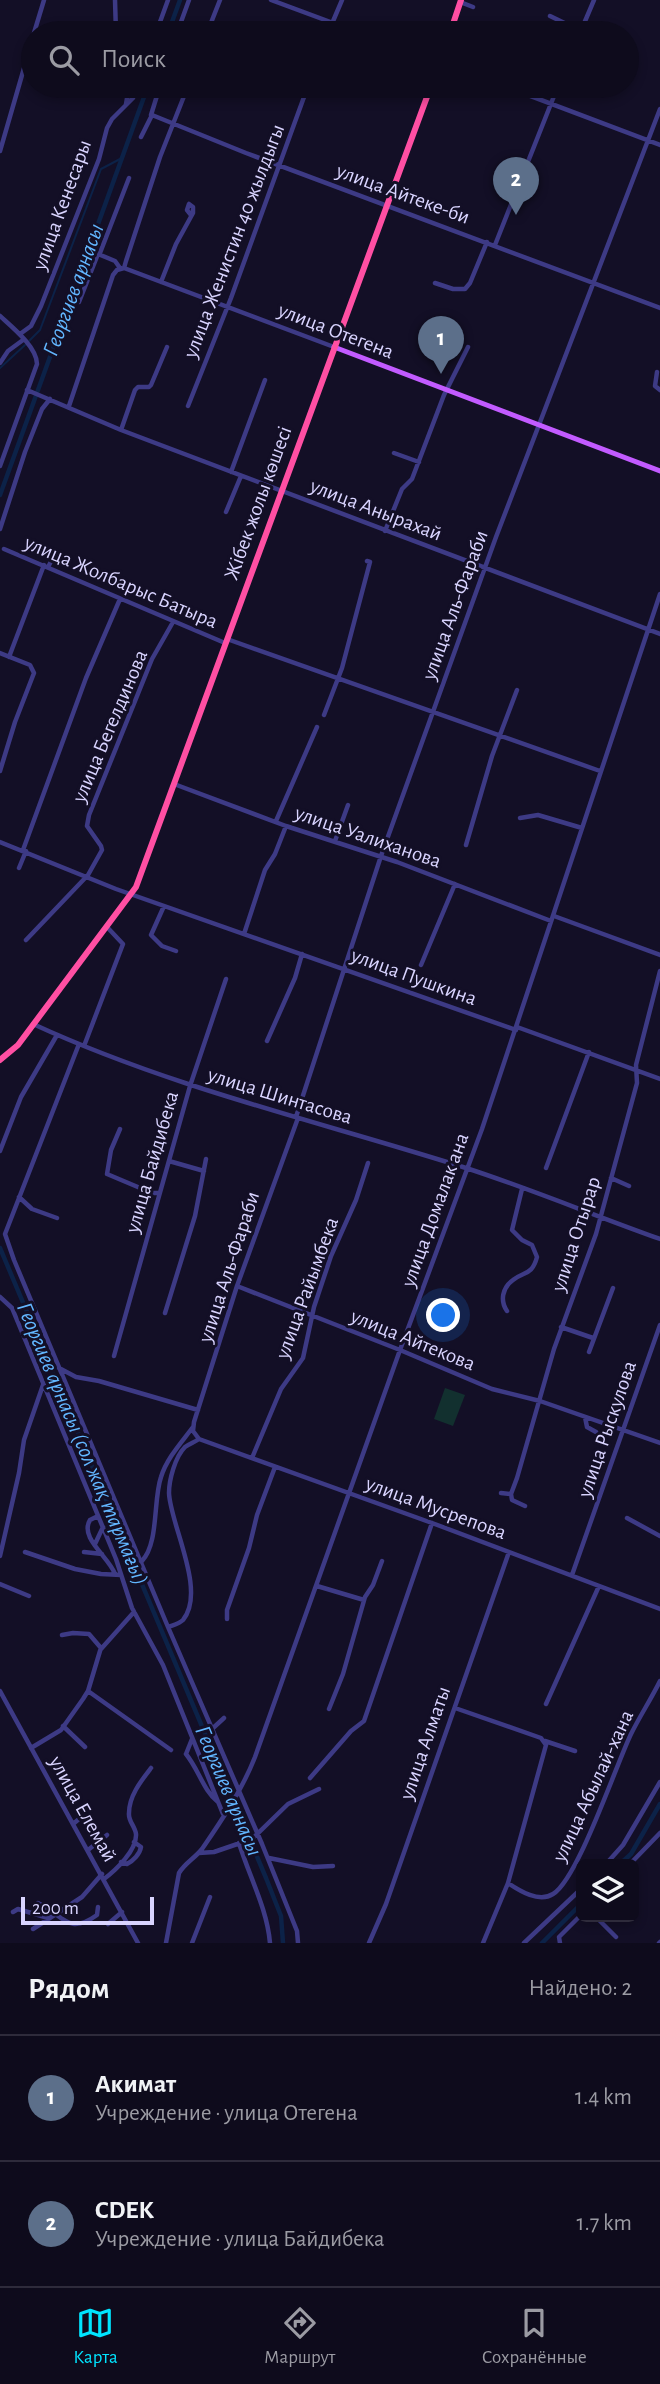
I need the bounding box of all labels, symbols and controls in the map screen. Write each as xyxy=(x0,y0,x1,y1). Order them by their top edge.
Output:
search box xyxy=(21,21,639,98)
icon: search xyxy=(45,41,83,79)
text: Поиск xyxy=(101,46,166,72)
street label: улица Женистин 40 жылдыгы xyxy=(179,121,288,362)
street label: улица Кенесары xyxy=(28,137,95,274)
pin: 2 xyxy=(493,157,539,215)
street label: улица Айтеке-би xyxy=(333,160,472,228)
water label: Георгиев арнасы xyxy=(39,221,109,359)
street label: улица Отегена xyxy=(274,299,397,363)
pin: 1 xyxy=(418,316,464,374)
street label: Жібек жолы көшесі xyxy=(220,423,296,583)
street label: улица Анырахай xyxy=(306,475,445,545)
street label: улица Аль-Фараби xyxy=(418,527,492,684)
street label: улица Жолбарыс Батыра xyxy=(20,531,221,632)
street label: улица Бегелдинова xyxy=(68,646,152,806)
street label: улица Уалиханова xyxy=(291,802,444,872)
street label: улица Пушкина xyxy=(348,944,480,1010)
street label: улица Шинтасова xyxy=(204,1064,355,1128)
street label: улица Байдибека xyxy=(121,1088,182,1236)
street label: улица Домалак ана xyxy=(397,1130,473,1291)
street label: улица Отырар xyxy=(547,1174,604,1295)
street label: улица Аль-Фараби xyxy=(194,1189,263,1346)
street label: улица Райымбека xyxy=(271,1214,342,1362)
your location xyxy=(426,1298,460,1332)
water label: Георгиев арнасы (сол жақ тармағы) xyxy=(12,1299,152,1589)
street label: улица Айтекова xyxy=(347,1305,479,1375)
street label: улица Рыскулова xyxy=(573,1358,640,1501)
street label: улица Мусрепова xyxy=(362,1472,509,1543)
street label: улица Алматы xyxy=(396,1684,454,1803)
street label: улица Абылай-хана xyxy=(548,1707,637,1866)
water label: Георгиев арнасы xyxy=(190,1723,266,1859)
street label: улица Елемай xyxy=(45,1752,121,1865)
map controls xyxy=(576,1859,639,1922)
button: layers xyxy=(576,1859,639,1922)
scale bar xyxy=(21,1894,154,1926)
text: 200 m xyxy=(32,1899,79,1918)
text: Рядом xyxy=(28,1974,110,2004)
text: Найдено: 2 xyxy=(529,1977,632,2000)
text: Акимат xyxy=(95,2071,176,2097)
text: 1 xyxy=(47,2086,55,2109)
text: 1.4 km xyxy=(575,2086,632,2109)
text: Учреждение · улица Отегена xyxy=(95,2102,358,2125)
text: CDEK xyxy=(95,2197,154,2223)
text: 2 xyxy=(46,2212,56,2235)
text: 1.7 km xyxy=(577,2212,632,2235)
text: Учреждение · улица Байдибека xyxy=(95,2228,384,2251)
tab: Карта xyxy=(73,2304,118,2369)
tab: Маршрут xyxy=(264,2304,335,2369)
tab: Сохранённые xyxy=(482,2304,587,2369)

